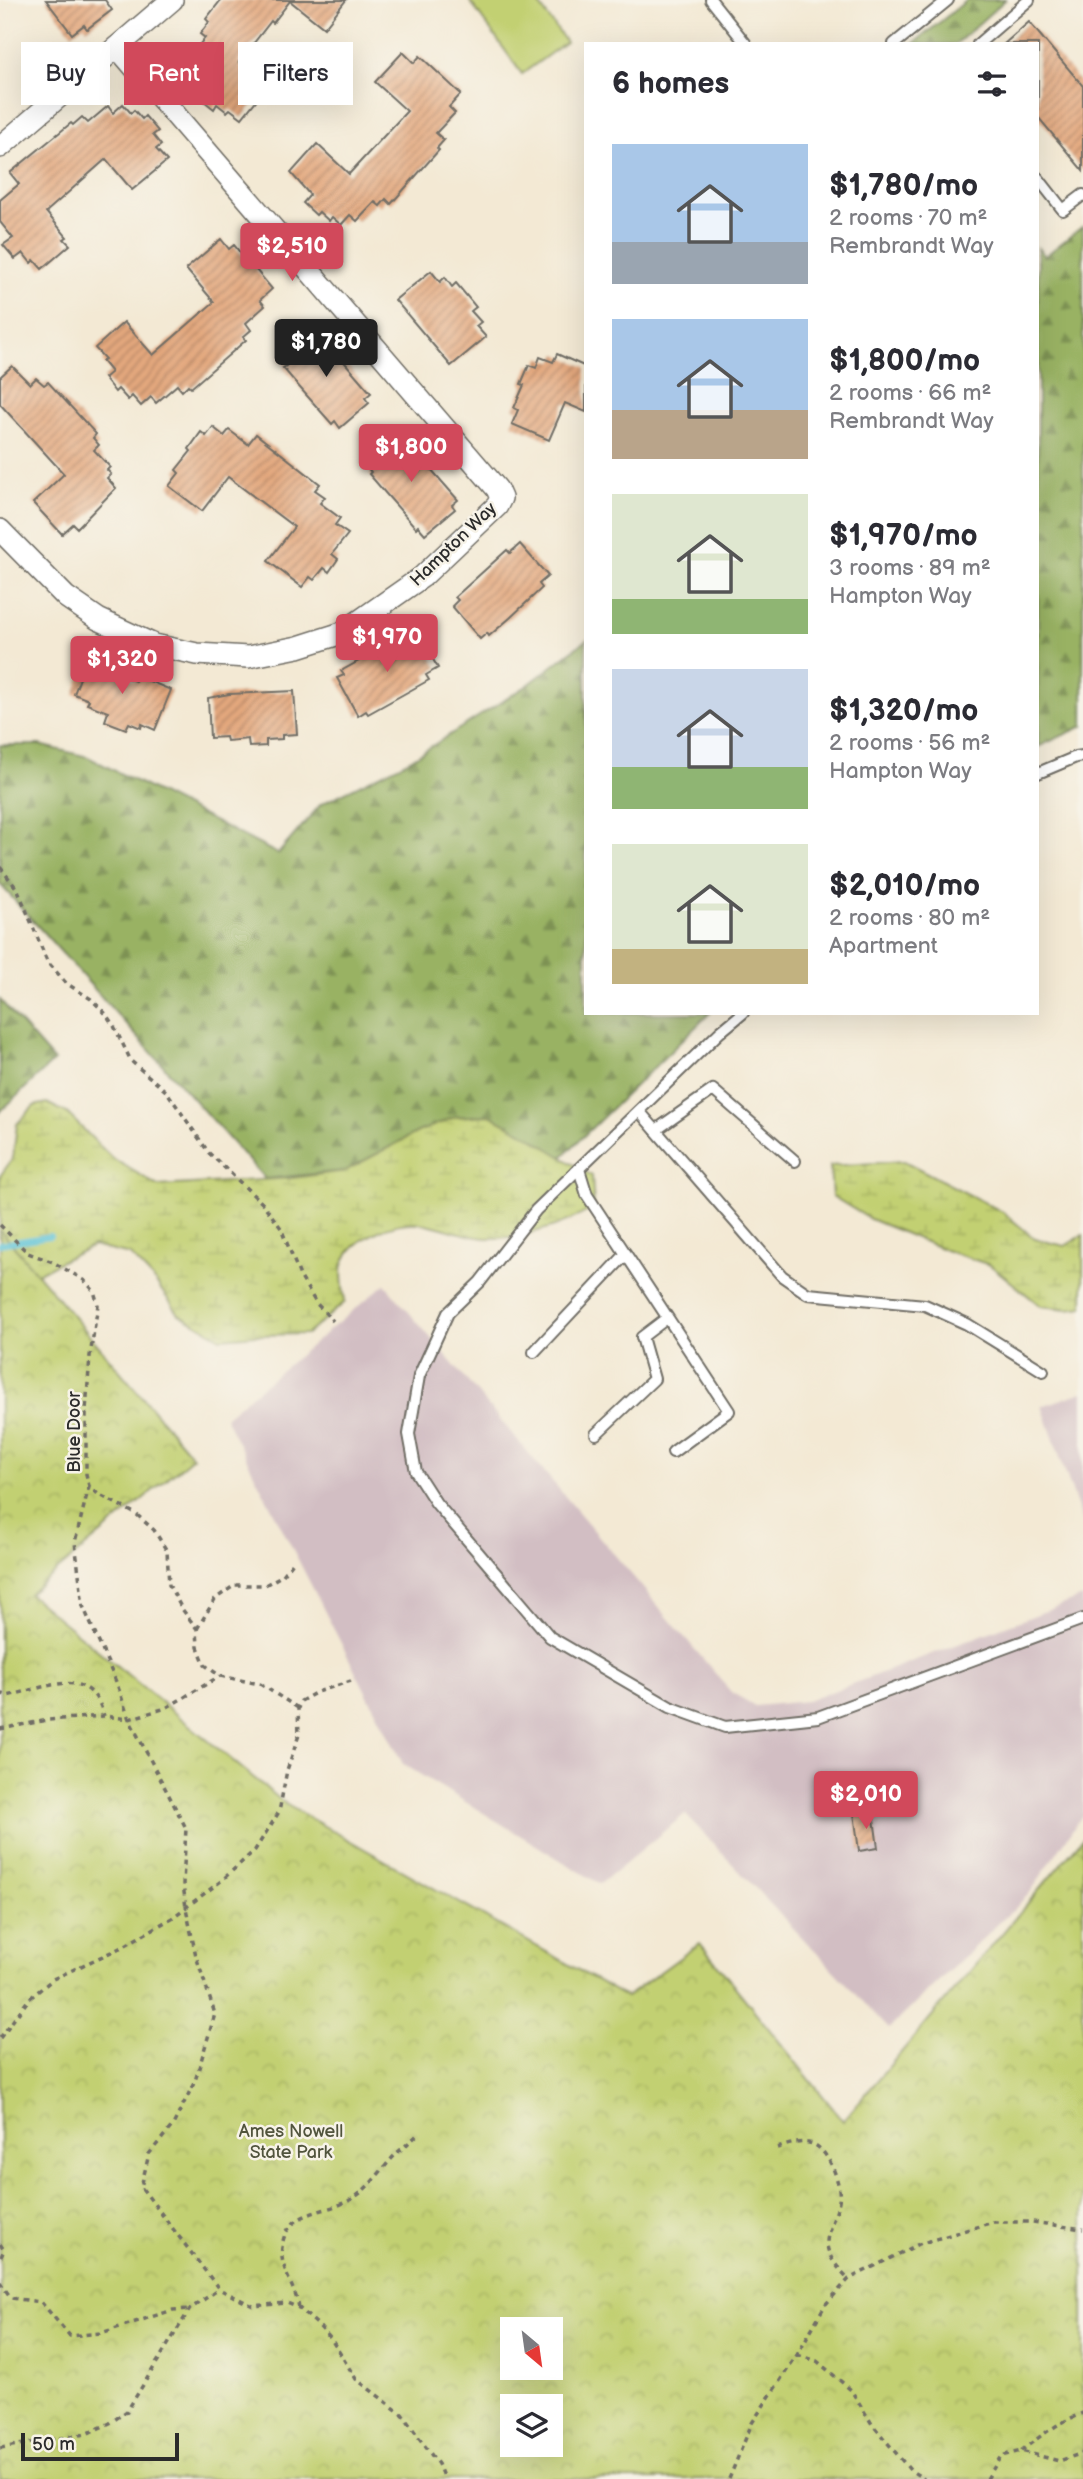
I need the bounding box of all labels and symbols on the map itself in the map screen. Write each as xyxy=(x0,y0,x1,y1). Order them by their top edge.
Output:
pin: $2,510 xyxy=(235,224,349,283)
pin: $1,780 xyxy=(269,320,383,379)
pin: $1,800 xyxy=(354,424,468,484)
street label: Hampton Way xyxy=(406,497,501,591)
pin: $1,970 xyxy=(330,614,444,674)
pin: $1,320 xyxy=(65,636,179,696)
street label: Blue Door xyxy=(64,1391,85,1473)
pin: $2,010 xyxy=(809,1772,923,1831)
park label: Ames Nowell State Park xyxy=(239,2121,343,2163)
north arrow xyxy=(500,2317,564,2380)
scale bar xyxy=(21,2430,178,2462)

